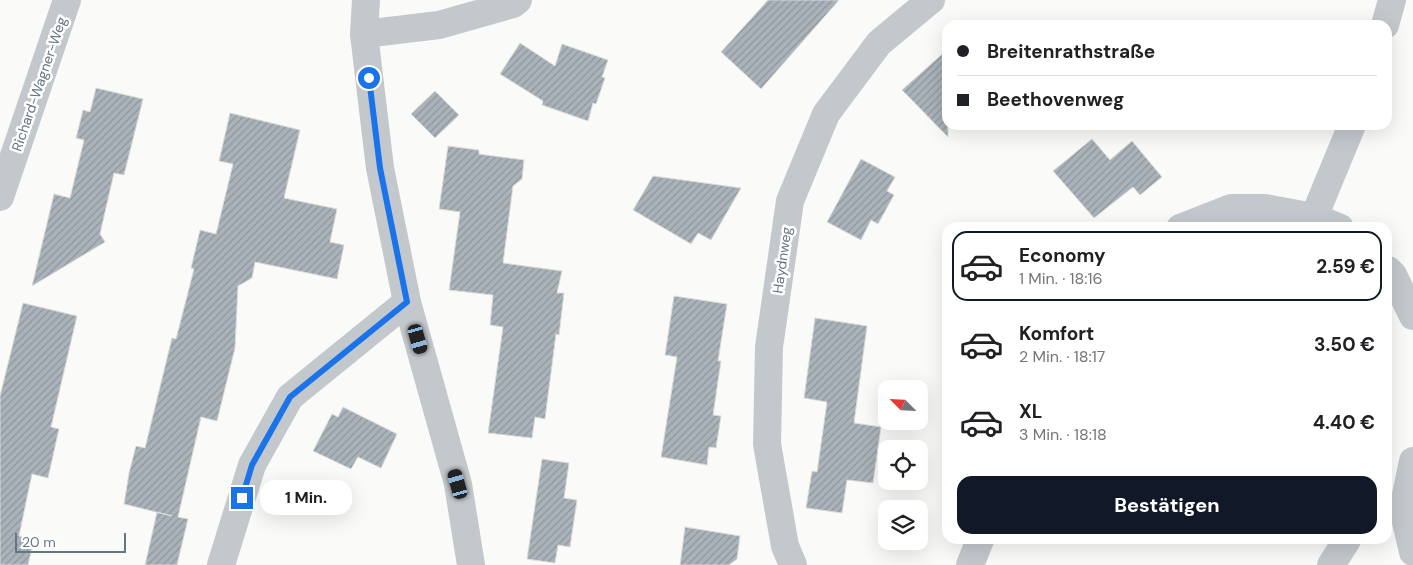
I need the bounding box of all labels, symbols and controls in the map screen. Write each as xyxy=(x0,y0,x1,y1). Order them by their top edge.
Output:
street label: Richard-Wagner-Weg xyxy=(8,14,71,154)
text: Breitenrathstraße xyxy=(987,39,1155,64)
route start xyxy=(358,67,380,89)
text: Beethovenweg xyxy=(987,87,1124,112)
street label: Haydnweg xyxy=(768,225,796,294)
text: Economy xyxy=(1019,243,1106,268)
icon: car xyxy=(959,244,1004,289)
text: 2.59 € xyxy=(1316,254,1375,279)
text: 1 Min. · 18:16 xyxy=(1019,268,1103,289)
text: Komfort xyxy=(1019,321,1094,346)
icon: car xyxy=(959,322,1004,367)
car xyxy=(406,323,429,355)
text: 3.50 € xyxy=(1314,332,1375,357)
text: 2 Min. · 18:17 xyxy=(1019,346,1105,367)
north arrow xyxy=(878,380,928,430)
map controls xyxy=(878,380,928,550)
text: XL xyxy=(1019,399,1042,424)
icon: car xyxy=(959,400,1004,445)
text: 4.40 € xyxy=(1313,410,1375,435)
text: 3 Min. · 18:18 xyxy=(1019,424,1107,445)
button: locate xyxy=(878,440,928,490)
car xyxy=(446,468,469,500)
button: Bestätigen xyxy=(957,476,1377,534)
callout: 1 Min. xyxy=(260,480,352,516)
route end xyxy=(231,487,253,509)
text: 1 Min. xyxy=(285,487,327,508)
button: layers xyxy=(878,500,928,550)
scale bar xyxy=(15,530,126,553)
text: 20 m xyxy=(22,533,56,551)

